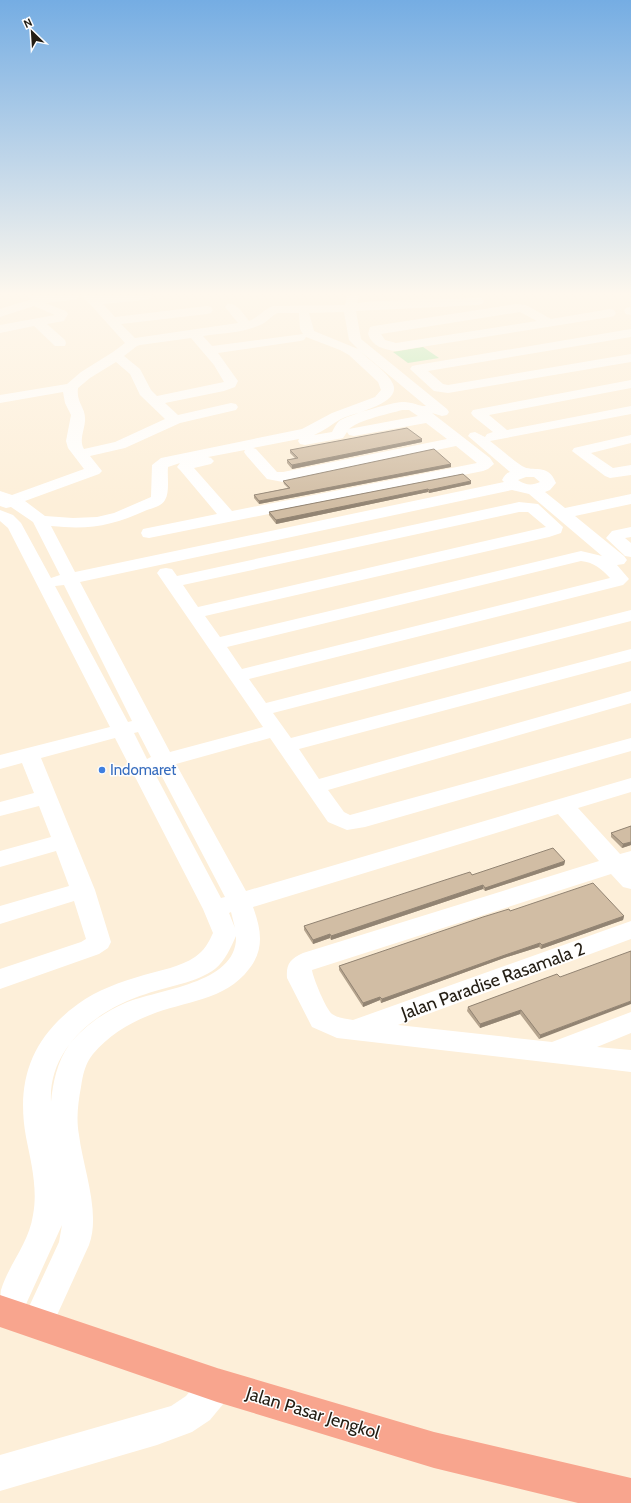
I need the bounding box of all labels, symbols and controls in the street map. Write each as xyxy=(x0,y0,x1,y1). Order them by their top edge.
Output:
north arrow xyxy=(12,12,52,52)
text: N xyxy=(21,15,34,31)
place label: Indomaret xyxy=(110,761,176,779)
marker: Indomaret xyxy=(97,765,107,775)
street label: Jalan Paradise Rasamala 2 xyxy=(397,938,588,1025)
street label: Jalan Pasar Jengkol xyxy=(242,1382,383,1444)

